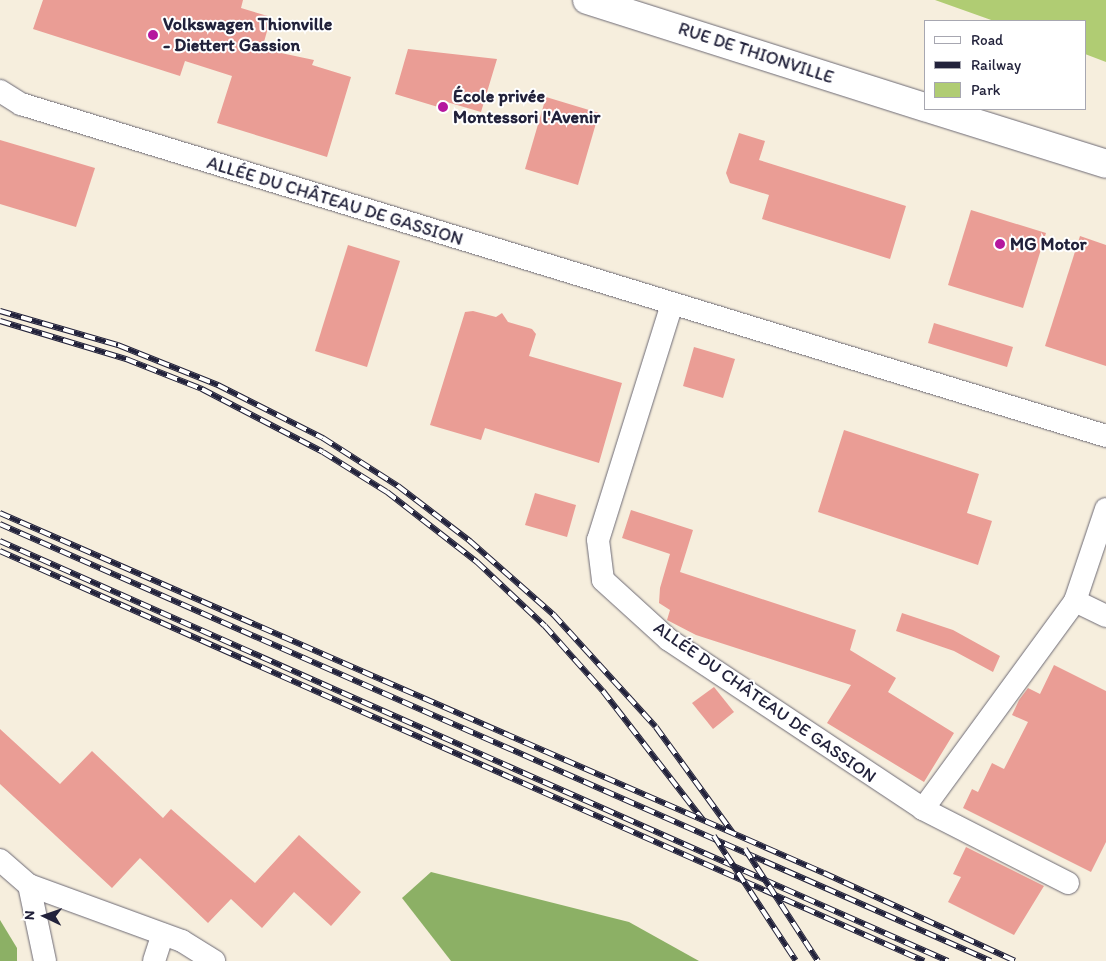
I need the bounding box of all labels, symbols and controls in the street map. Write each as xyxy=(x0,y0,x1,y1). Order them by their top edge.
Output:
place label: Volkswagen Thionville - Diettert Gassion xyxy=(163,14,332,56)
street label: RUE DE THIONVILLE xyxy=(675,18,837,88)
legend xyxy=(924,20,1086,110)
marker: Volkswagen Thionville - Diettert Gassion xyxy=(147,29,159,41)
text: Road xyxy=(971,31,1003,49)
text: Railway xyxy=(971,56,1021,74)
text: Park xyxy=(971,81,1001,99)
place label: École privée Montessori l'Avenir xyxy=(453,86,601,128)
marker: École privée Montessori l'Avenir xyxy=(437,101,449,113)
street label: ALLÉE DU CHÂTEAU DE GASSION xyxy=(205,152,465,250)
place label: MG Motor xyxy=(1010,233,1087,255)
marker: MG Motor xyxy=(994,238,1006,250)
street label: ALLÉE DU CHÂTEAU DE GASSION xyxy=(650,617,880,787)
north arrow xyxy=(20,891,70,941)
text: N xyxy=(21,910,38,920)

